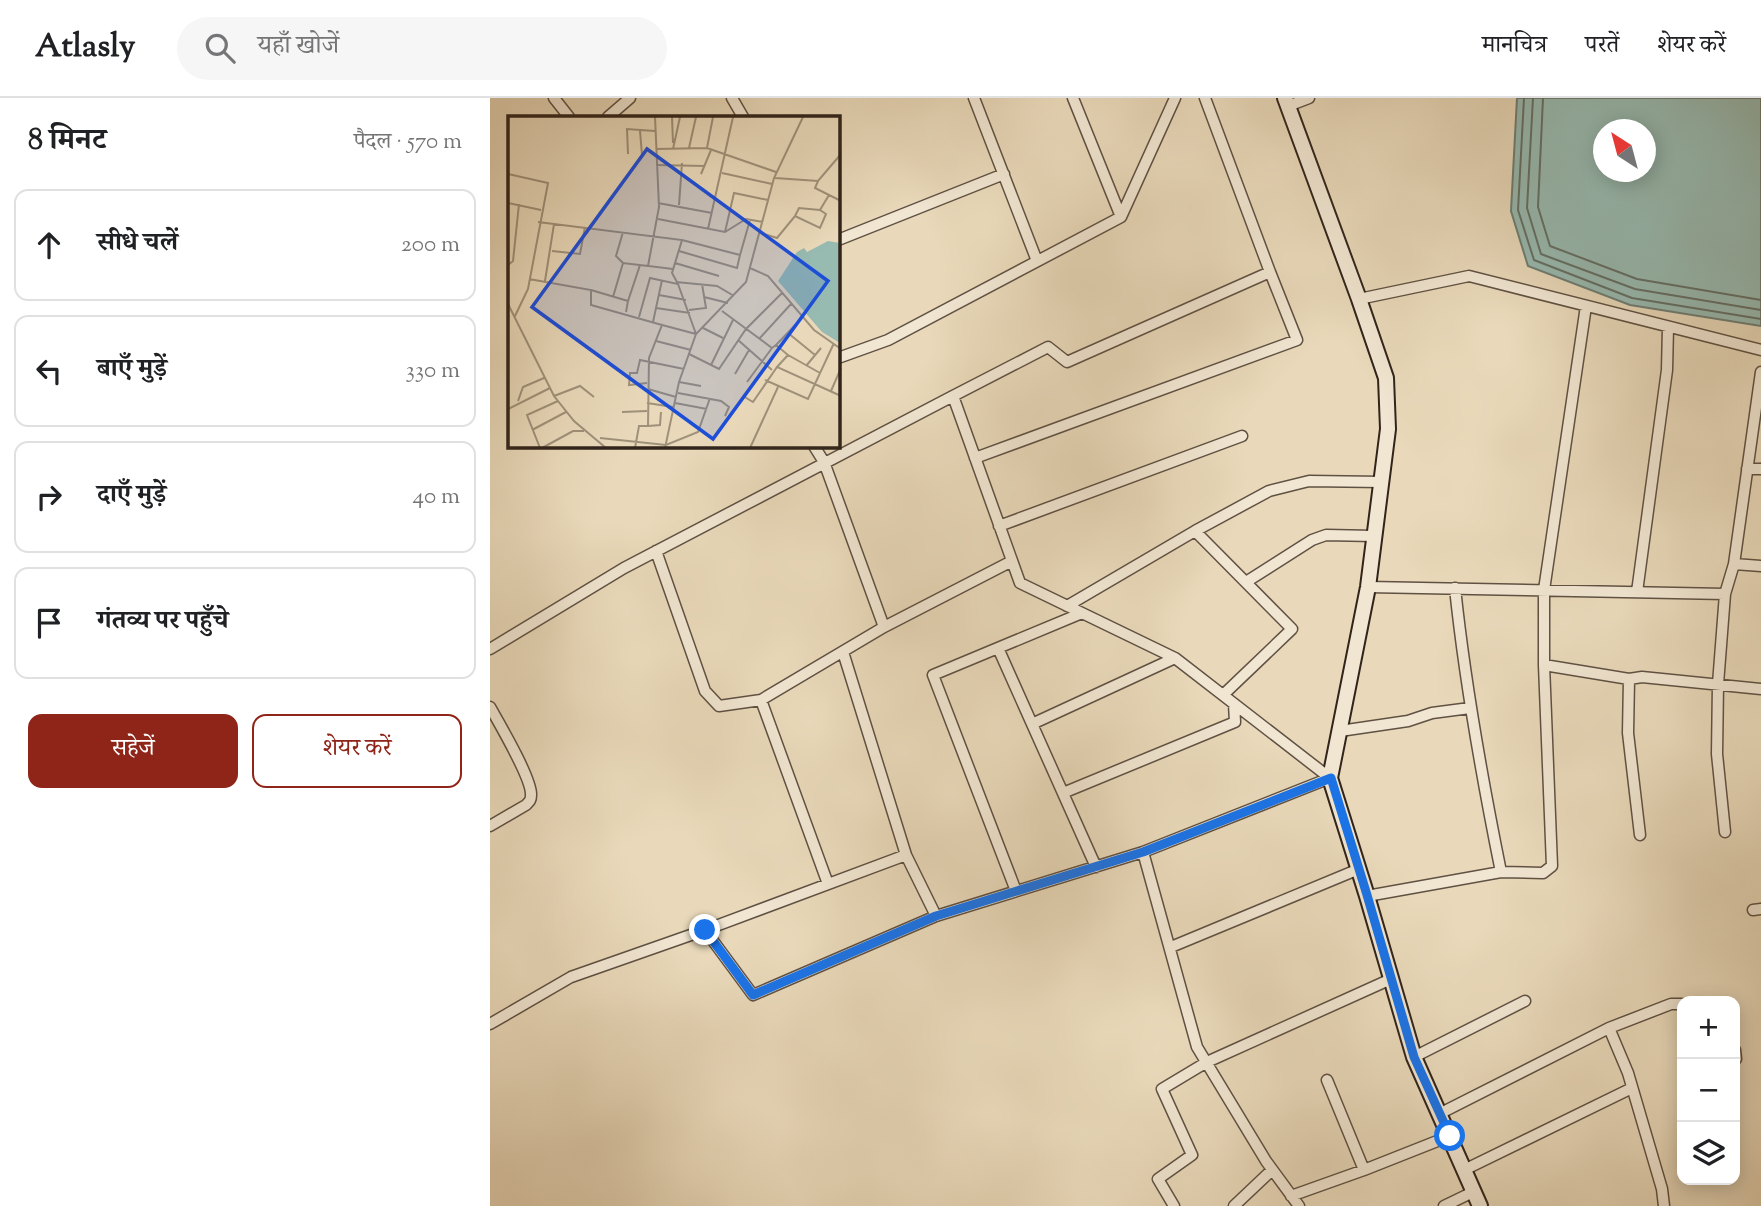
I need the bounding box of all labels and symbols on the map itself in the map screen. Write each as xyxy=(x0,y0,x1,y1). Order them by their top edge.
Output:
inset map xyxy=(508,116,840,448)
north arrow xyxy=(1593,119,1656,182)
route end xyxy=(689,914,720,945)
route start xyxy=(1434,1120,1465,1151)

